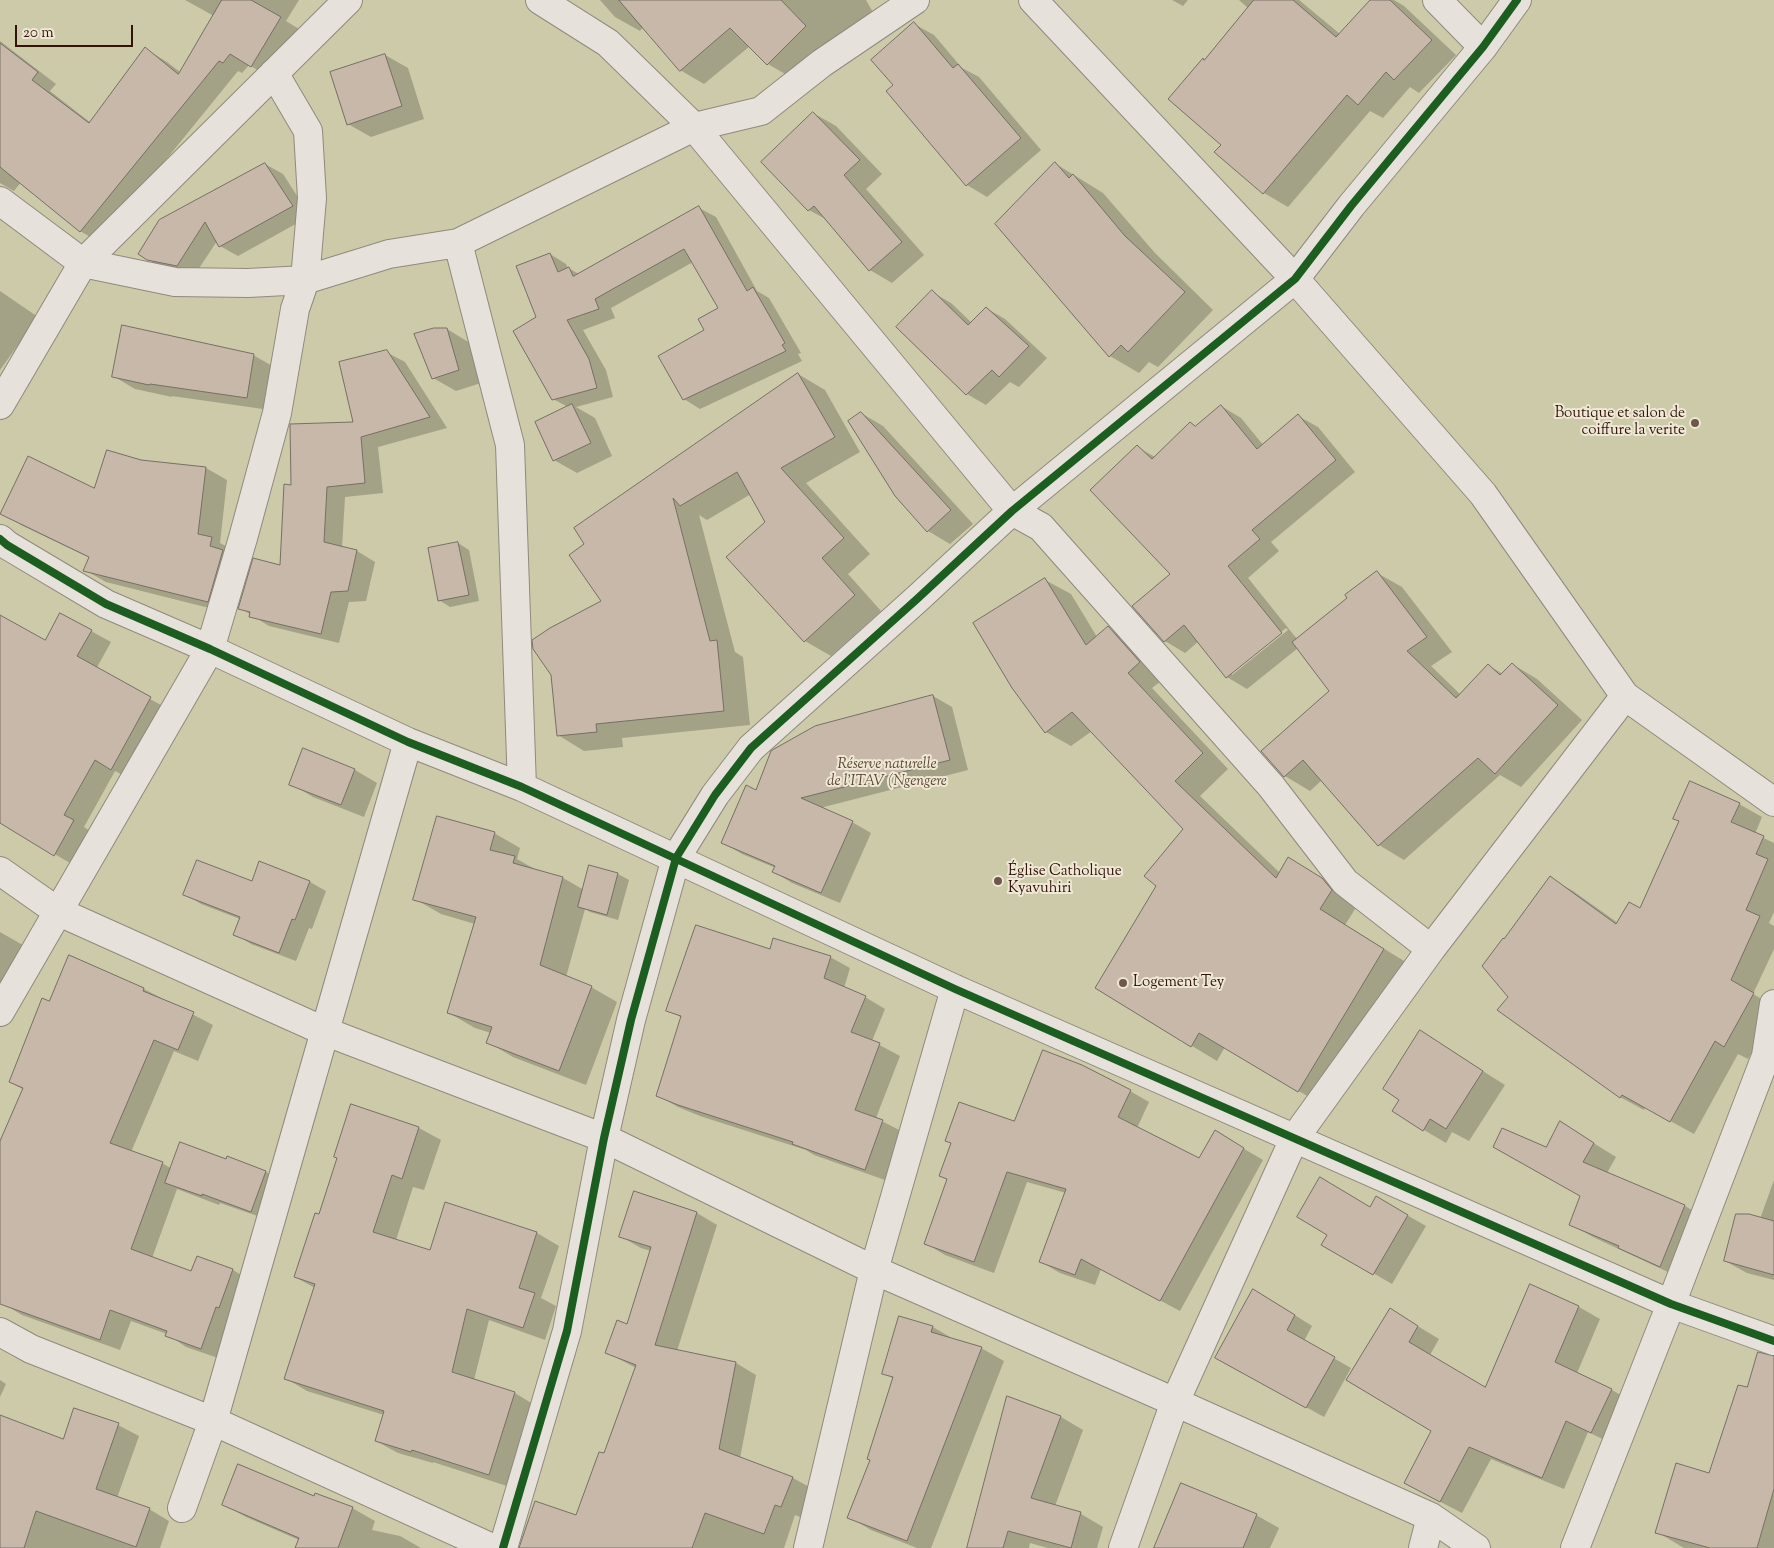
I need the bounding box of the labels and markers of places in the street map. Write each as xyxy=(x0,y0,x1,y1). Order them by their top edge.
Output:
place label: Boutique et salon de coiffure la verite xyxy=(1555,405,1685,440)
marker: Boutique et salon de coiffure la verite xyxy=(1689,417,1701,429)
place label: Église Catholique Kyavuhiri xyxy=(1008,863,1122,898)
marker: Église Catholique Kyavuhiri xyxy=(992,875,1004,887)
place label: Logement Tey xyxy=(1133,974,1224,992)
marker: Logement Tey xyxy=(1117,977,1129,989)

